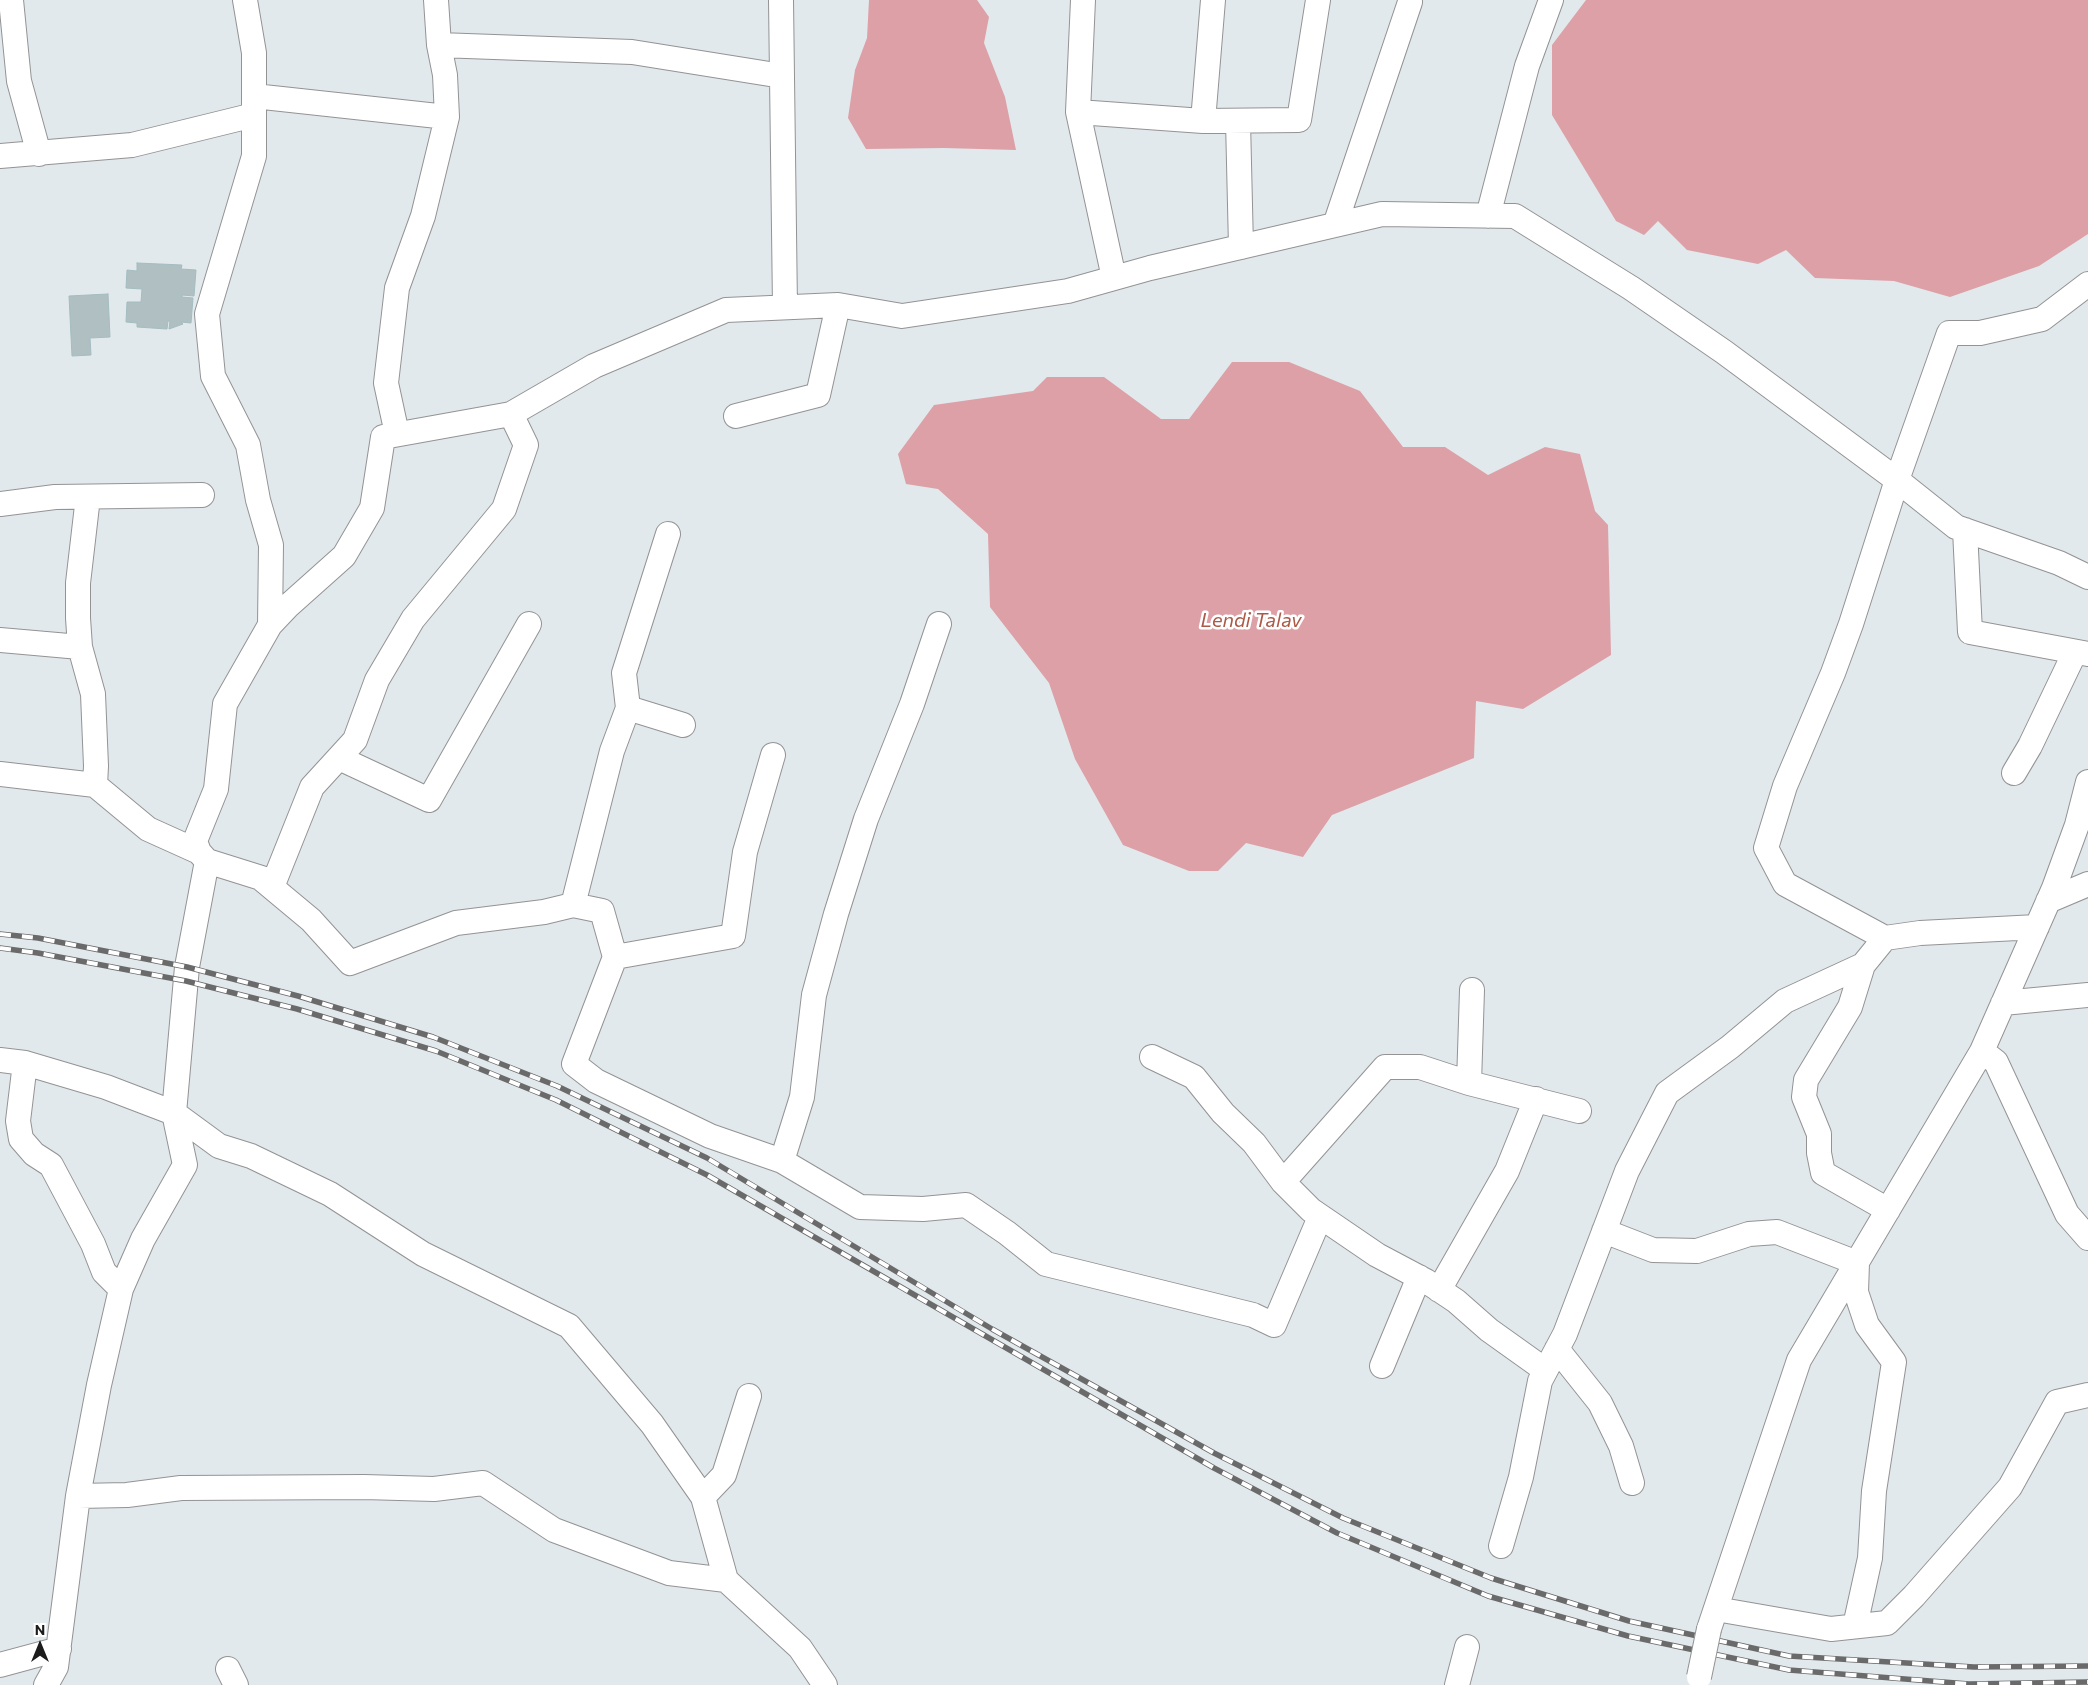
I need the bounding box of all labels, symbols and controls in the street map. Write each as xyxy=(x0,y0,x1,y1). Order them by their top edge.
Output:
water label: Lendi Talav xyxy=(1201,608,1301,632)
north arrow xyxy=(15,1620,65,1670)
text: N xyxy=(35,1621,45,1638)

